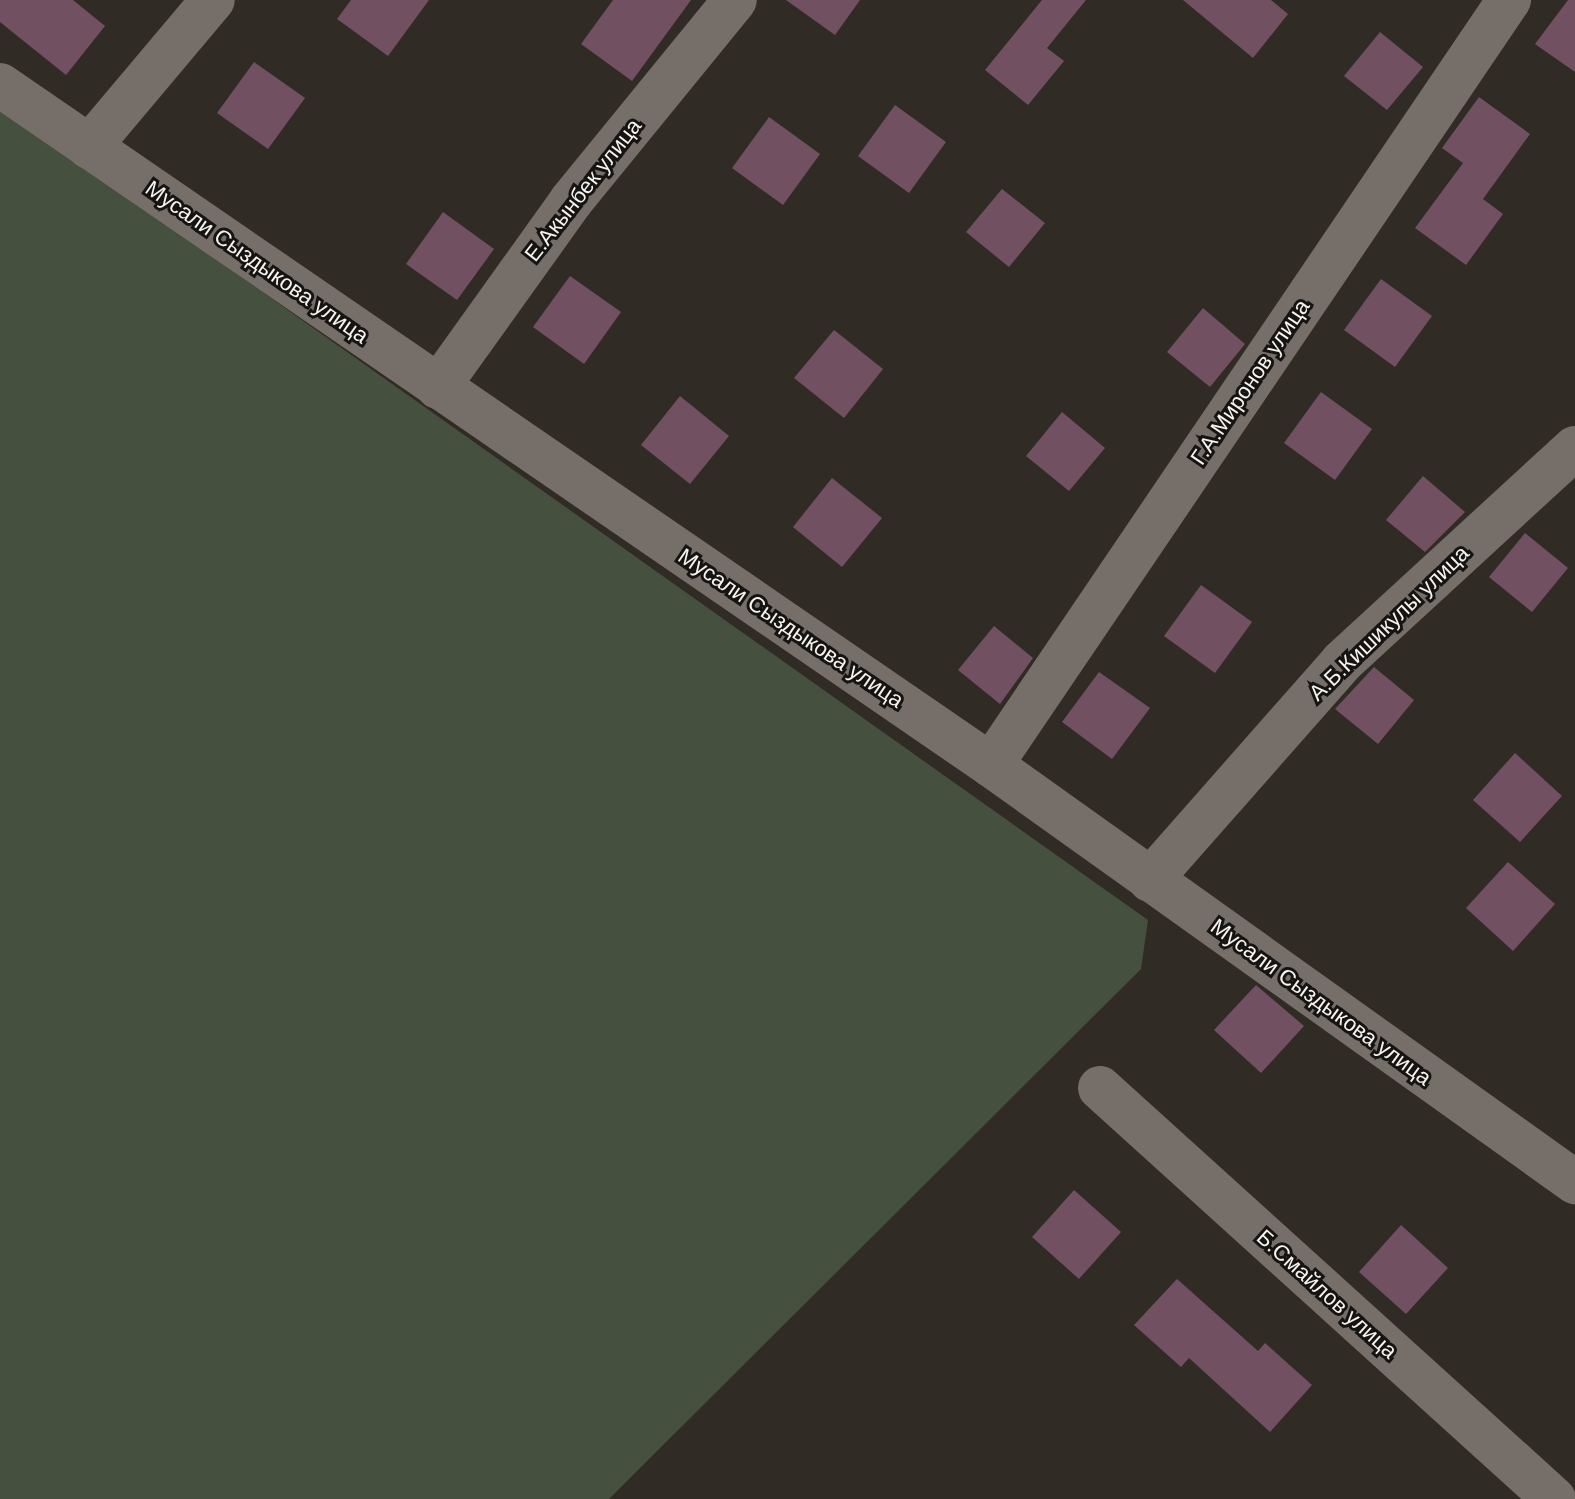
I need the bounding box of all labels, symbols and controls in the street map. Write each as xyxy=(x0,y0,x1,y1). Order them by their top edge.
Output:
street label: Е.Акынбек улица xyxy=(519,113,647,267)
street label: Мусали Сыздыкова улица xyxy=(140,175,374,349)
street label: Г.А.Миронов улица xyxy=(1185,294,1315,470)
street label: А.Б.Кишикулы улица xyxy=(1304,540,1474,706)
street label: Мусали Сыздыкова улица xyxy=(673,543,909,713)
street label: Мусали Сыздыкова улица xyxy=(1206,913,1436,1091)
street label: Б.Смайлов улица xyxy=(1251,1224,1403,1364)

